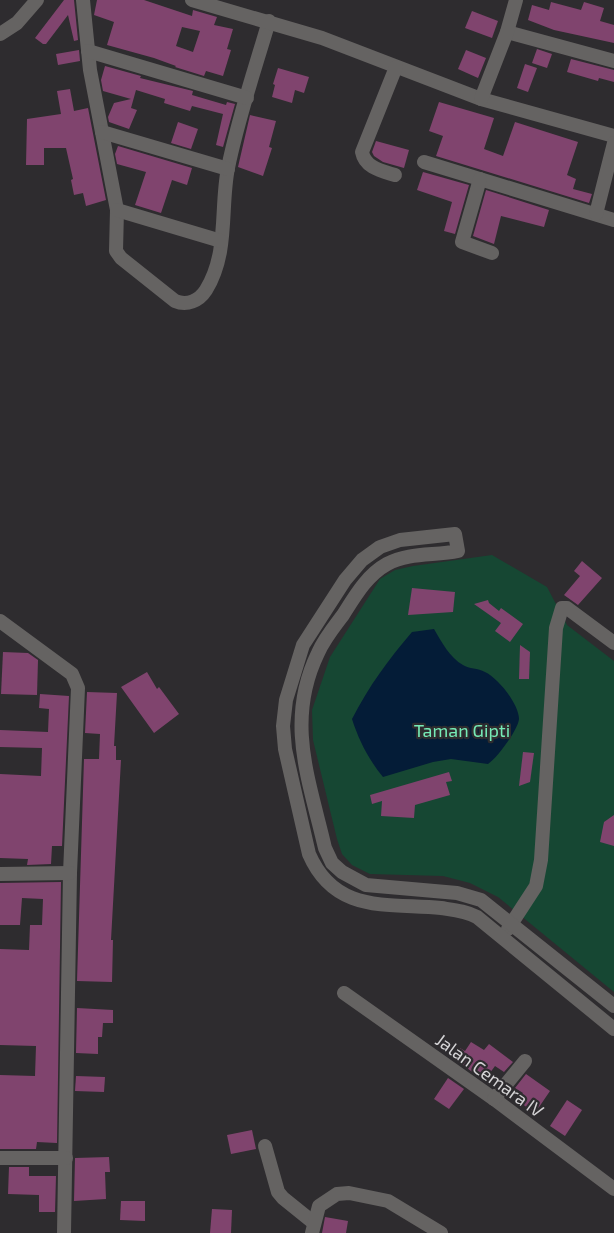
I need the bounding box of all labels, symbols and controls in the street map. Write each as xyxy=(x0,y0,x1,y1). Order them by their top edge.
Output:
park label: Taman Gipti xyxy=(414,719,510,741)
street label: Jalan Cemara IV xyxy=(432,1028,548,1122)

